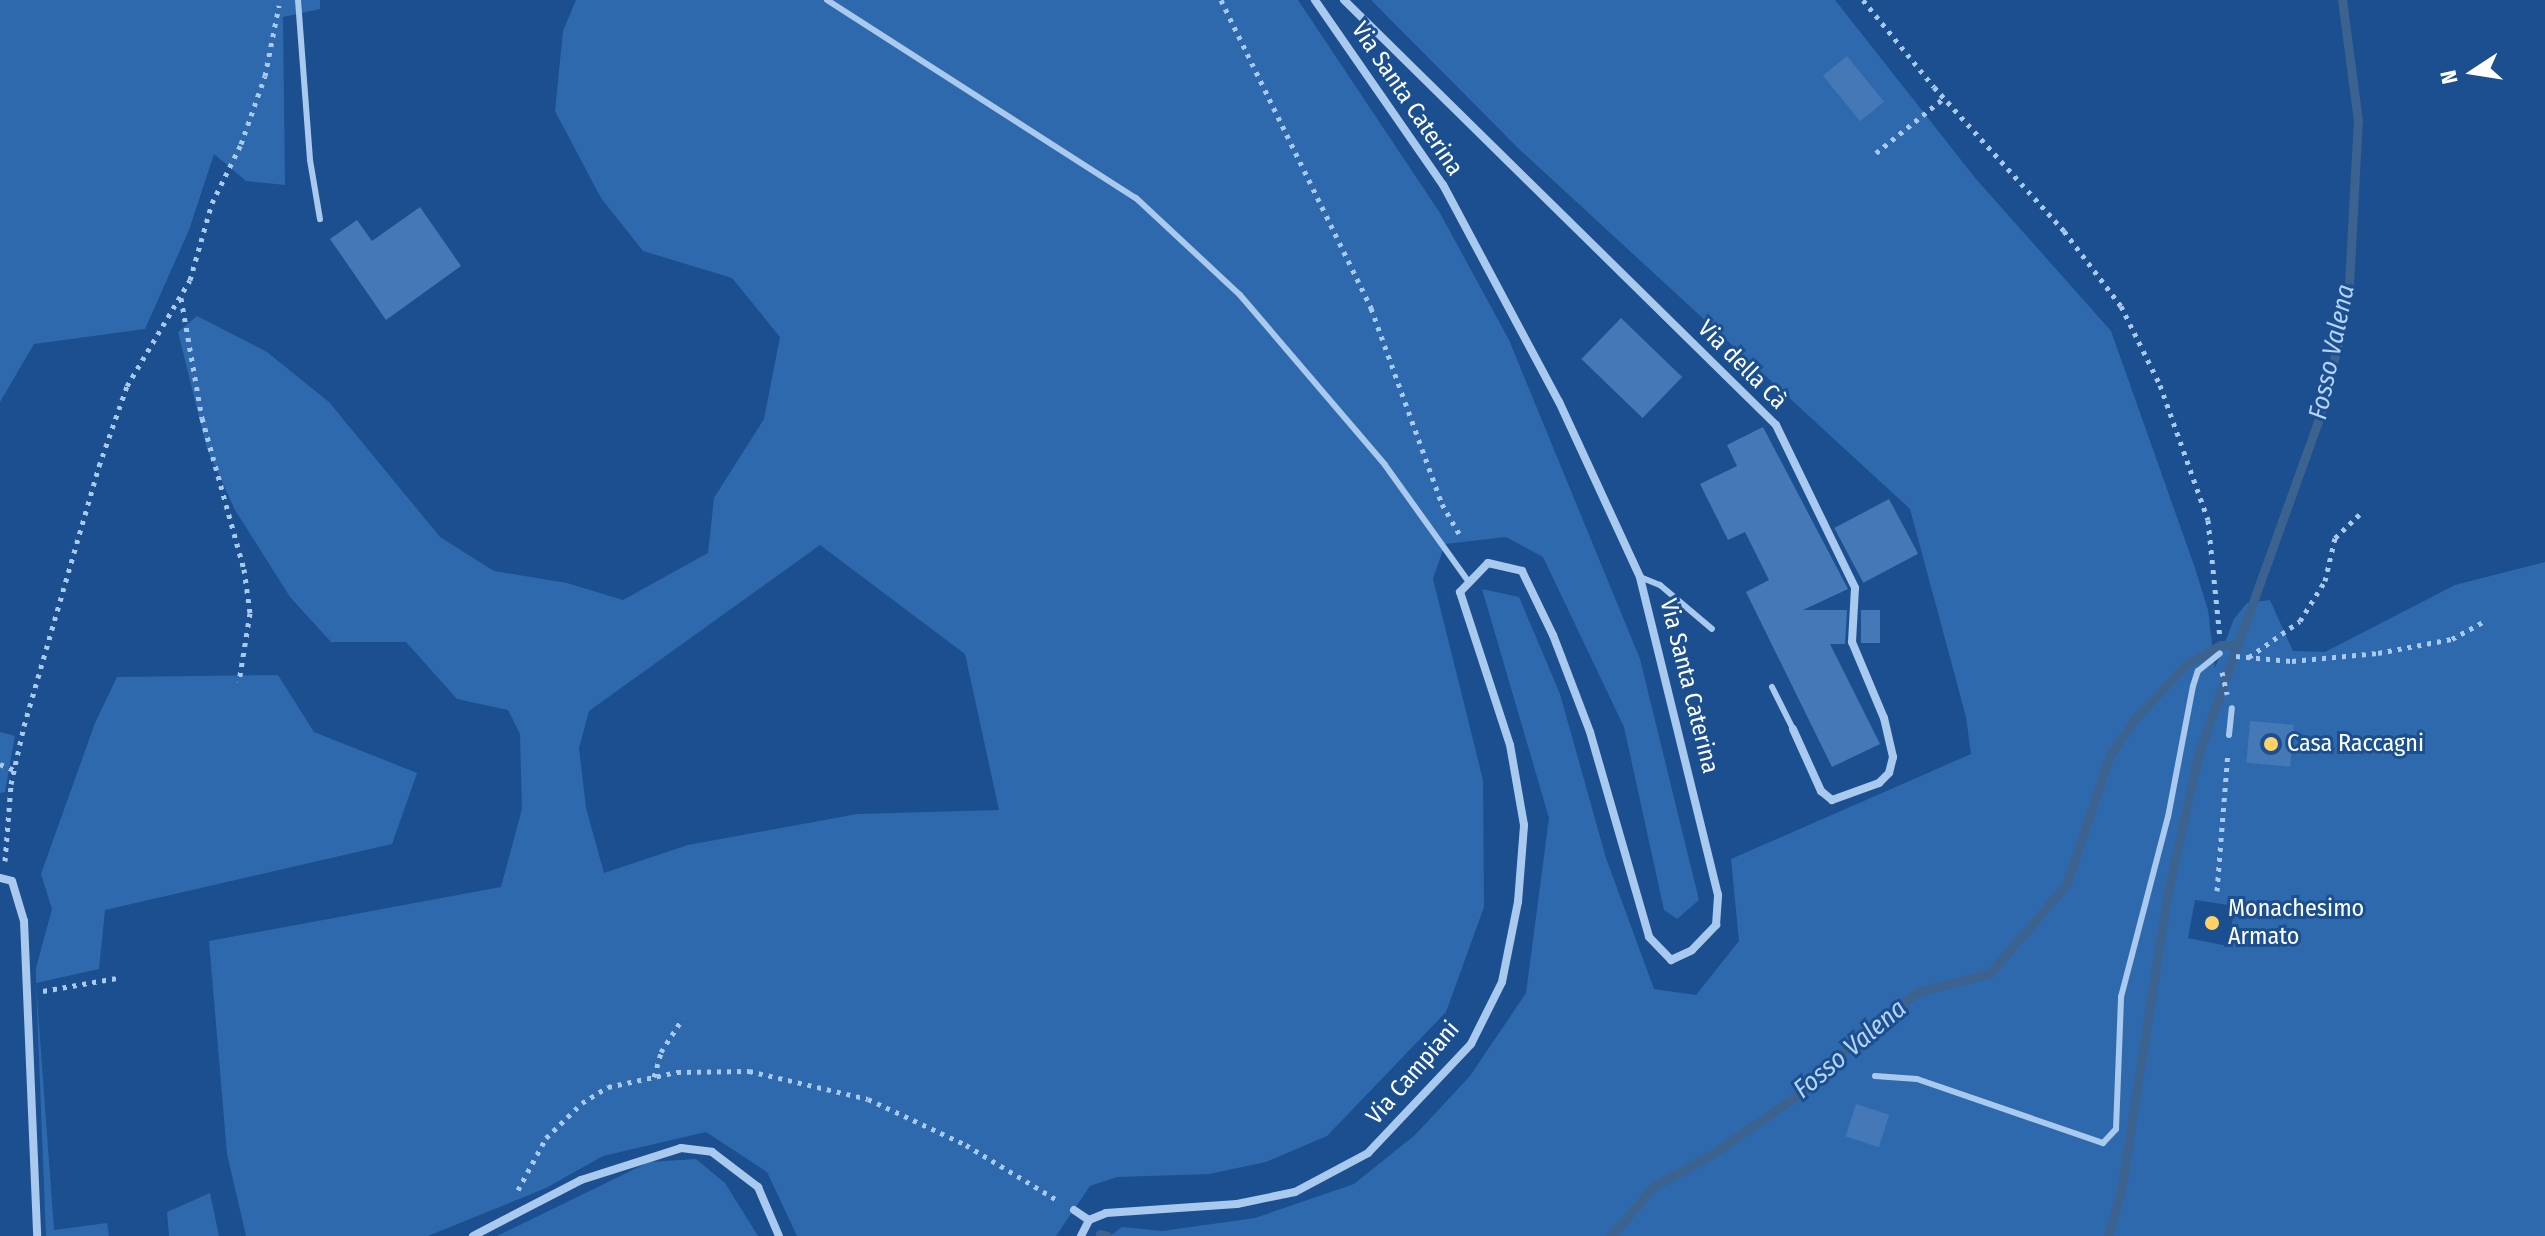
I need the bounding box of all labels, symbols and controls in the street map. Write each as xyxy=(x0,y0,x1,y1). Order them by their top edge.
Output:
street label: Via Santa Caterina xyxy=(1345,17,1469,181)
north arrow xyxy=(2433,32,2513,112)
text: N xyxy=(2434,68,2464,86)
water label: Fosso Valena xyxy=(2302,282,2362,422)
street label: Via della Cà xyxy=(1691,314,1793,416)
street label: Via Santa Caterina xyxy=(1653,596,1725,776)
place label: Casa Raccagni xyxy=(2287,730,2424,758)
marker: Casa Raccagni xyxy=(2262,735,2280,753)
place label: Monachesimo Armato xyxy=(2228,895,2364,951)
marker: Monachesimo Armato xyxy=(2203,914,2221,932)
water label: Fosso Valena xyxy=(1787,993,1913,1105)
street label: Via Campiani xyxy=(1360,1016,1466,1130)

